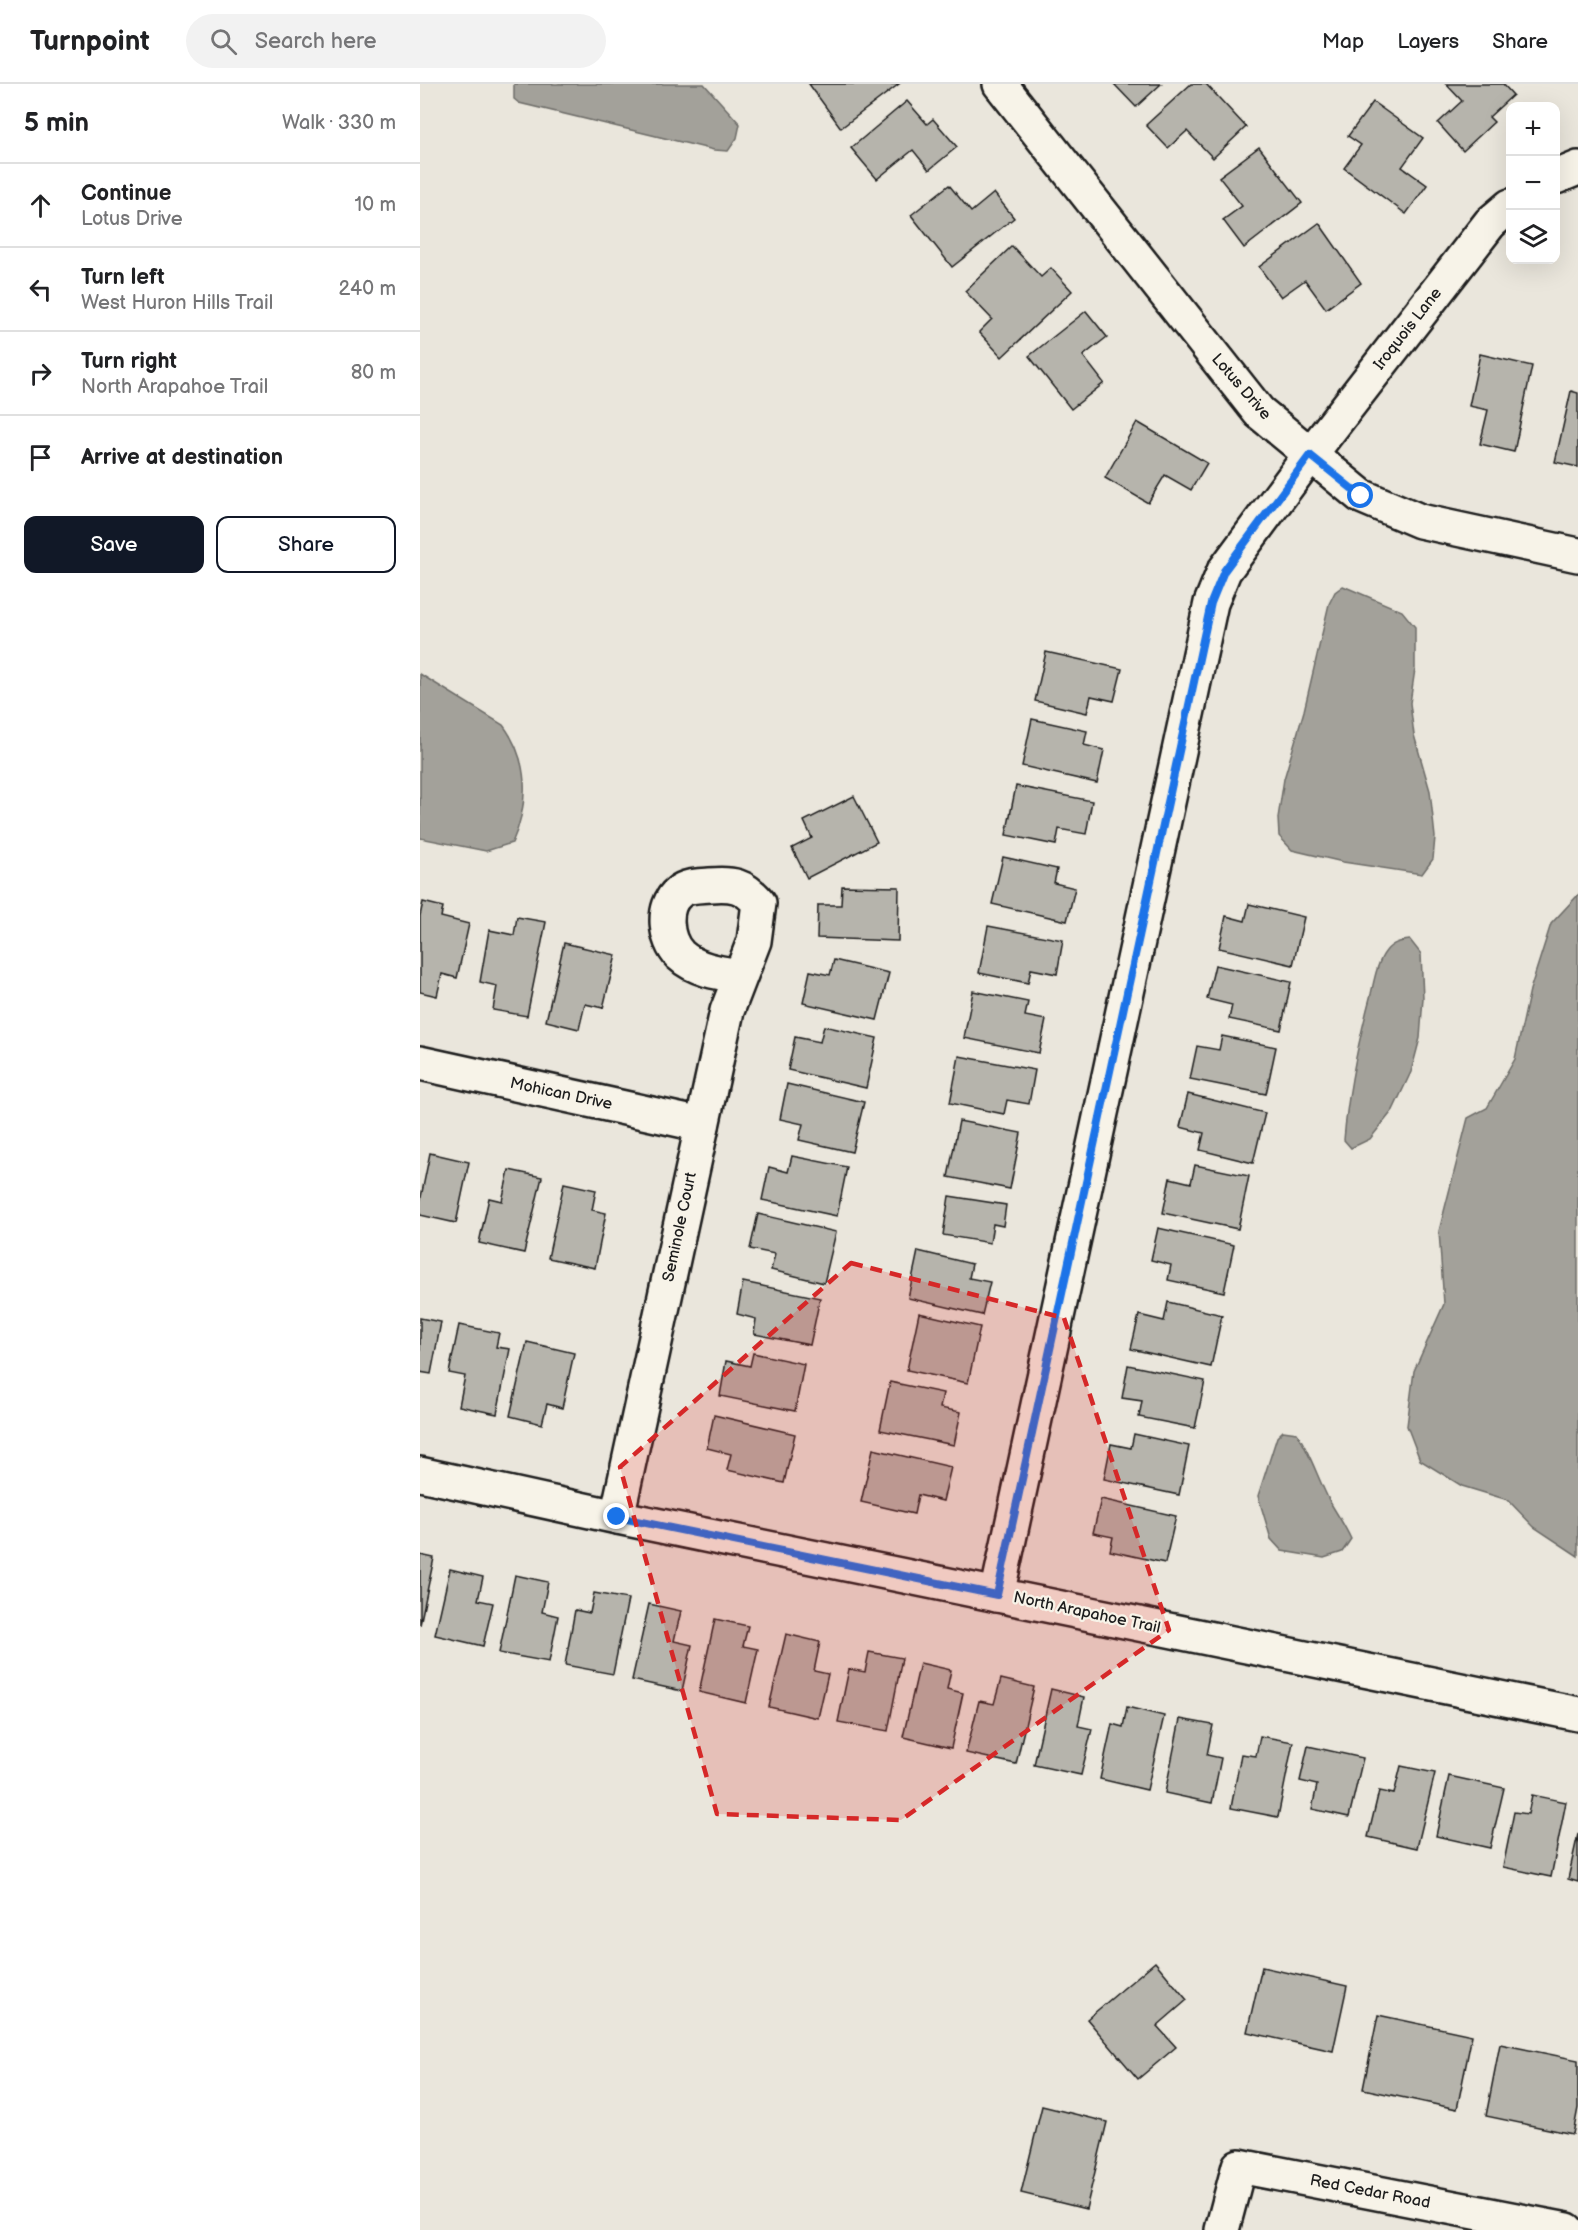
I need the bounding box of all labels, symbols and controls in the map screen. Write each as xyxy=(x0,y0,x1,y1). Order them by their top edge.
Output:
search box xyxy=(186,14,606,68)
text: Turnpoint xyxy=(30,25,150,58)
icon: search xyxy=(207,25,240,58)
text: Search here xyxy=(255,28,377,55)
text: Map xyxy=(1322,29,1364,54)
text: Layers xyxy=(1397,29,1459,54)
text: Share xyxy=(1492,29,1548,54)
map controls xyxy=(1506,102,1560,264)
button: + xyxy=(1506,102,1560,156)
text: 5 min xyxy=(24,108,89,139)
text: Walk · 330 m xyxy=(282,111,396,135)
button: − xyxy=(1506,156,1560,210)
text: Continue xyxy=(81,180,171,207)
icon: ahead xyxy=(24,189,57,222)
text: 10 m xyxy=(355,193,396,217)
text: Lotus Drive xyxy=(81,207,183,231)
button: layers xyxy=(1506,210,1560,264)
text: Turn left xyxy=(81,264,165,291)
icon: left xyxy=(24,273,57,306)
text: 240 m xyxy=(339,277,396,301)
street label: Iroquois Lane xyxy=(1370,284,1446,374)
text: West Huron Hills Trail xyxy=(81,291,273,315)
text: Turn right xyxy=(81,348,177,375)
street label: Lotus Drive xyxy=(1207,350,1275,424)
icon: right xyxy=(24,357,57,390)
text: 80 m xyxy=(351,361,396,385)
text: North Arapahoe Trail xyxy=(81,375,268,399)
icon: arrive xyxy=(24,441,57,474)
text: Arrive at destination xyxy=(81,444,283,471)
route start xyxy=(1347,482,1373,508)
button: Save xyxy=(24,516,204,573)
button: Share xyxy=(216,516,396,573)
street label: Mohican Drive xyxy=(508,1074,614,1114)
street label: Seminole Court xyxy=(659,1170,701,1284)
route end xyxy=(603,1503,629,1529)
street label: North Arapahoe Trail xyxy=(1012,1588,1162,1638)
street label: Red Cedar Road xyxy=(1308,2171,1432,2213)

